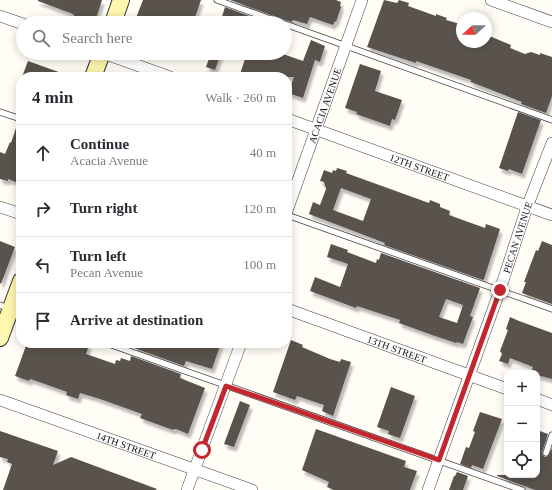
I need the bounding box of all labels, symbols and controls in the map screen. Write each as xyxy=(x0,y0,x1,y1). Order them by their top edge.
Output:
north arrow xyxy=(456,12,492,48)
search box xyxy=(16,16,292,60)
icon: search xyxy=(30,27,52,49)
text: Search here xyxy=(62,30,132,46)
street label: ACACIA AVENUE xyxy=(306,66,344,145)
text: 4 min xyxy=(32,88,73,107)
text: Walk · 260 m xyxy=(205,90,276,105)
text: Continue xyxy=(70,136,129,152)
icon: ahead xyxy=(32,142,54,164)
text: 40 m xyxy=(250,145,276,160)
street label: 12TH STREET xyxy=(388,152,451,183)
text: Acacia Avenue xyxy=(70,153,148,168)
icon: right xyxy=(32,198,54,220)
text: Turn right xyxy=(70,200,137,216)
street label: PECAN AVENUE xyxy=(501,200,535,275)
text: 120 m xyxy=(243,201,276,216)
text: Turn left xyxy=(70,248,127,264)
icon: left xyxy=(32,254,54,276)
text: 100 m xyxy=(243,257,276,272)
text: Pecan Avenue xyxy=(70,265,143,280)
route end xyxy=(491,281,509,299)
icon: arrive xyxy=(32,310,54,332)
text: Arrive at destination xyxy=(70,312,203,328)
street label: 13TH STREET xyxy=(366,334,428,365)
map controls xyxy=(504,370,540,478)
button: + xyxy=(504,370,540,406)
button: − xyxy=(504,406,540,442)
street label: 14TH STREET xyxy=(95,430,157,461)
route start xyxy=(193,441,211,459)
button: locate xyxy=(504,442,540,478)

